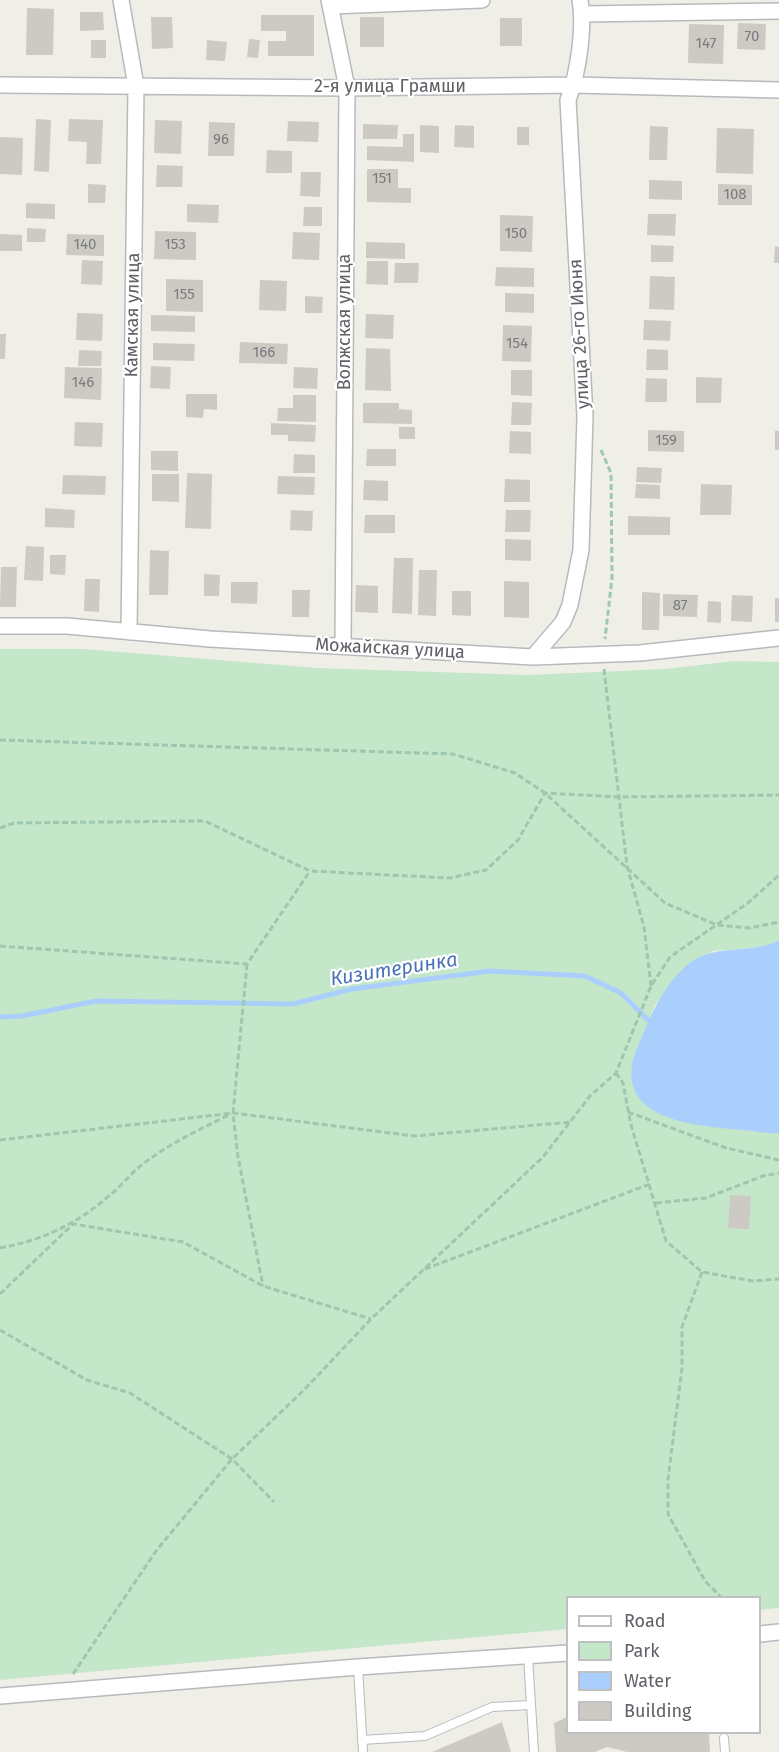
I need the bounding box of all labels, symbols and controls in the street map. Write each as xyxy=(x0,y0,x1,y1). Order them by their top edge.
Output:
house number: 70 xyxy=(745,28,759,46)
house number: 147 xyxy=(696,35,716,53)
street label: 2-я улица Грамши xyxy=(314,76,466,98)
house number: 96 xyxy=(213,131,229,149)
house number: 151 xyxy=(372,170,392,188)
house number: 108 xyxy=(723,186,747,204)
house number: 150 xyxy=(505,225,527,243)
house number: 140 xyxy=(74,236,96,254)
house number: 153 xyxy=(164,236,186,254)
street label: Камская улица xyxy=(121,252,145,378)
street label: Волжская улица xyxy=(334,254,356,390)
street label: улица 26-го Июня xyxy=(565,258,595,410)
house number: 155 xyxy=(173,286,195,304)
house number: 154 xyxy=(506,335,528,353)
house number: 166 xyxy=(253,344,275,362)
house number: 146 xyxy=(72,374,94,392)
house number: 159 xyxy=(655,432,677,450)
house number: 87 xyxy=(673,597,687,615)
street label: Можайская улица xyxy=(315,634,465,664)
water label: Кизитеринка xyxy=(329,948,459,992)
legend xyxy=(566,1596,761,1734)
text: Road xyxy=(624,1610,666,1632)
text: Park xyxy=(624,1640,659,1662)
text: Water xyxy=(624,1670,671,1692)
text: Building xyxy=(624,1700,691,1722)

